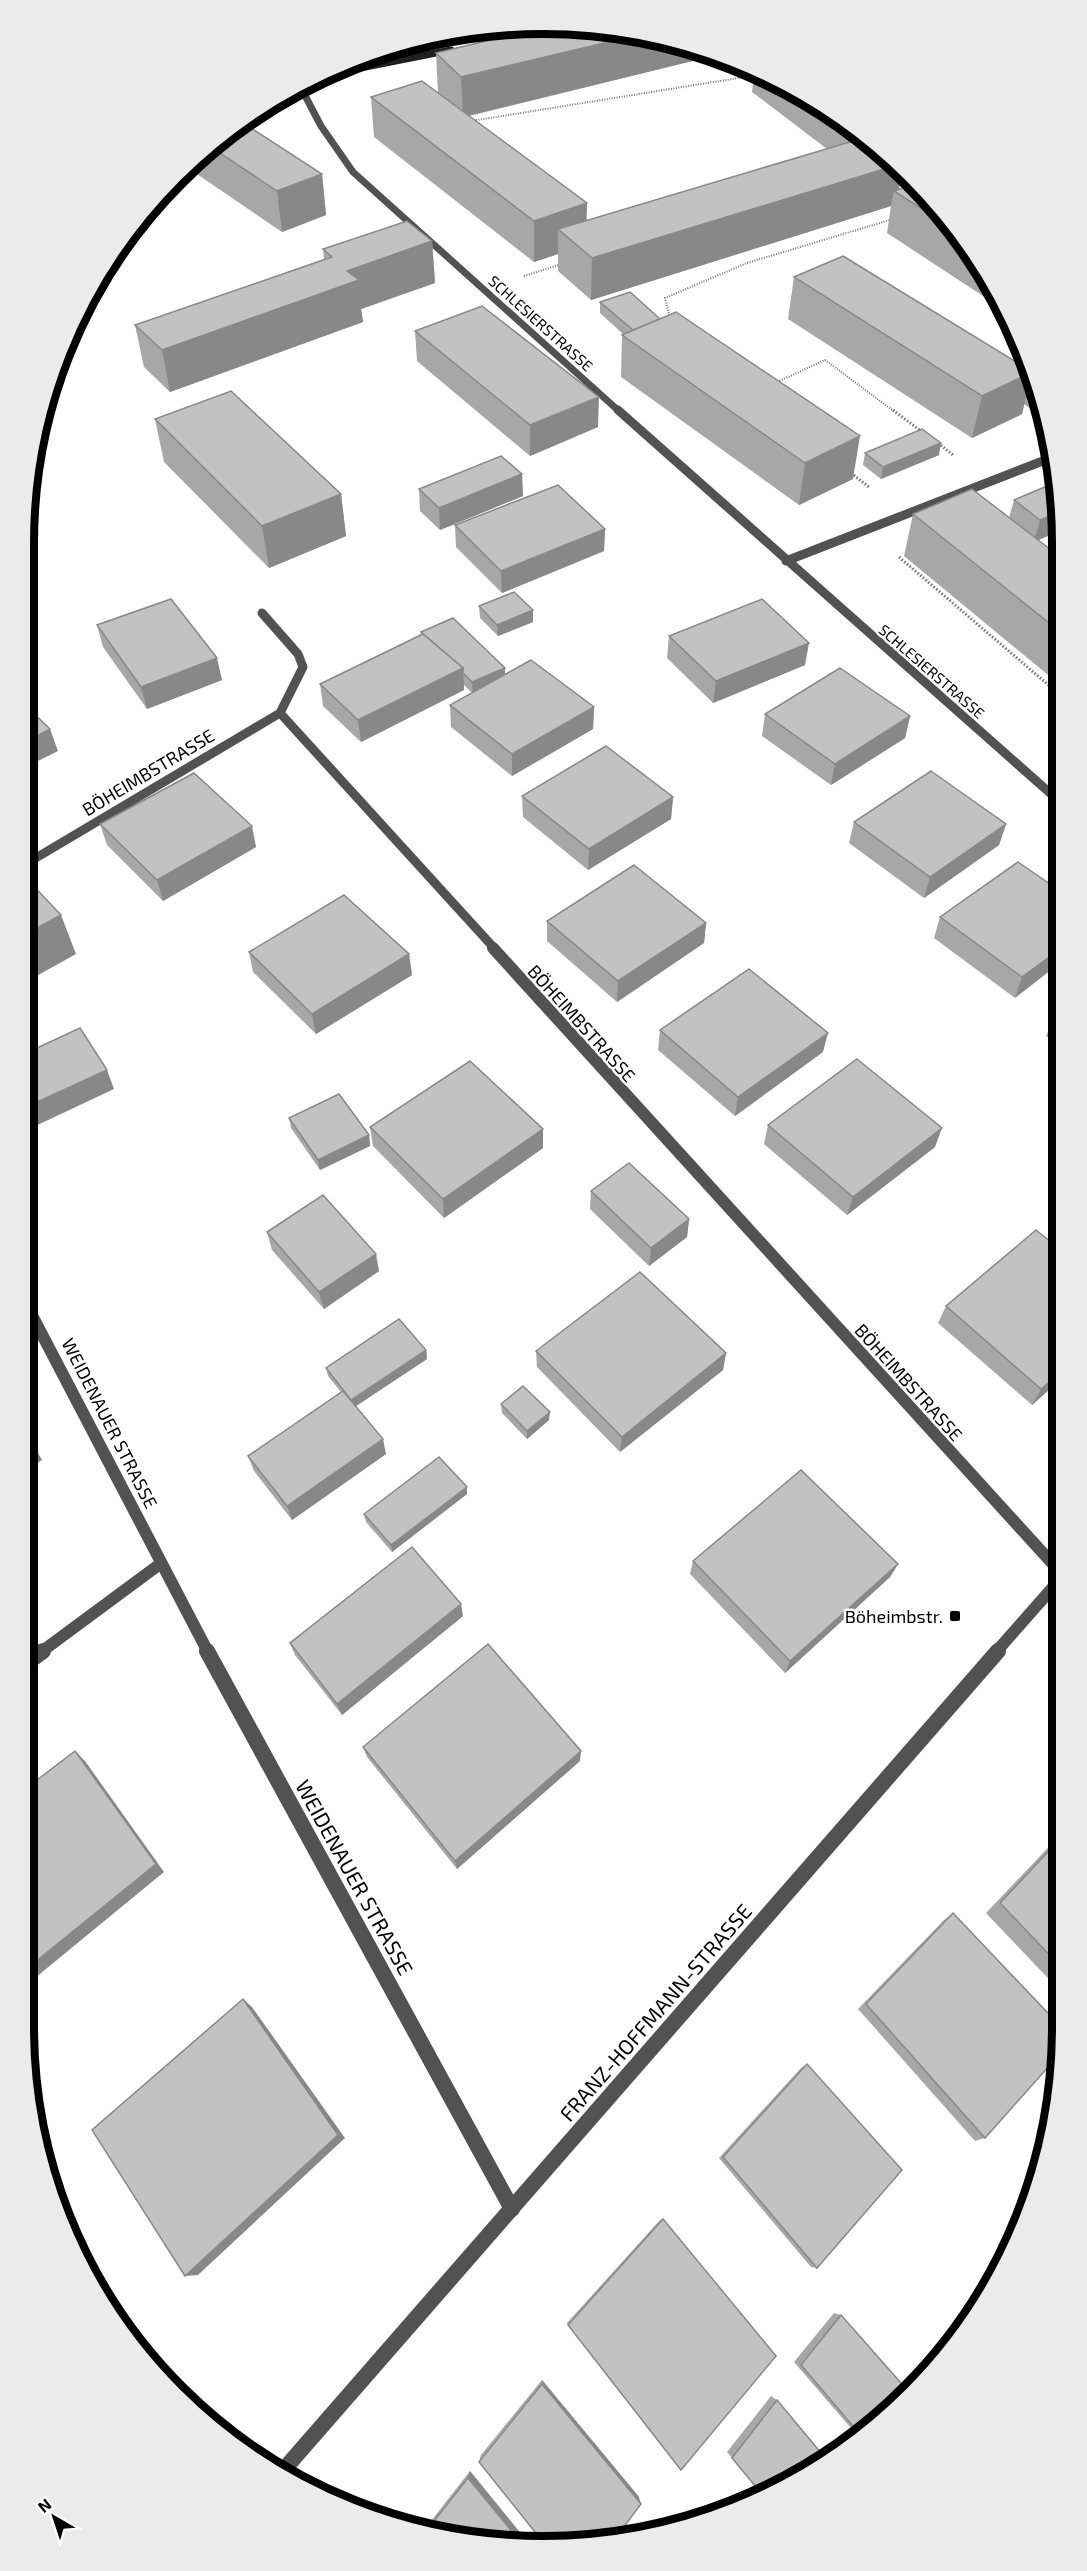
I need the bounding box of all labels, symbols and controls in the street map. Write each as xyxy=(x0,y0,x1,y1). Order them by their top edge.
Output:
street label: SCHLESIERSTRASSE xyxy=(485,271,597,375)
street label: SCHLESIERSTRASSE xyxy=(876,620,988,722)
street label: BÖHEIMBSTRASSE xyxy=(78,724,218,820)
street label: BÖHEIMBSTRASSE xyxy=(524,960,640,1086)
street label: BÖHEIMBSTRASSE xyxy=(851,1319,967,1445)
street label: WEIDENAUER STRASSE xyxy=(58,1334,162,1512)
place label: Böheimbstr. xyxy=(845,1605,943,1627)
marker: Böheimbstr. xyxy=(948,1609,962,1623)
street label: WEIDENAUER STRASSE xyxy=(291,1775,419,1979)
street label: FRANZ-HOFFMANN-STRASSE xyxy=(554,1898,756,2126)
north arrow xyxy=(24,2487,84,2547)
text: N xyxy=(34,2494,55,2516)

